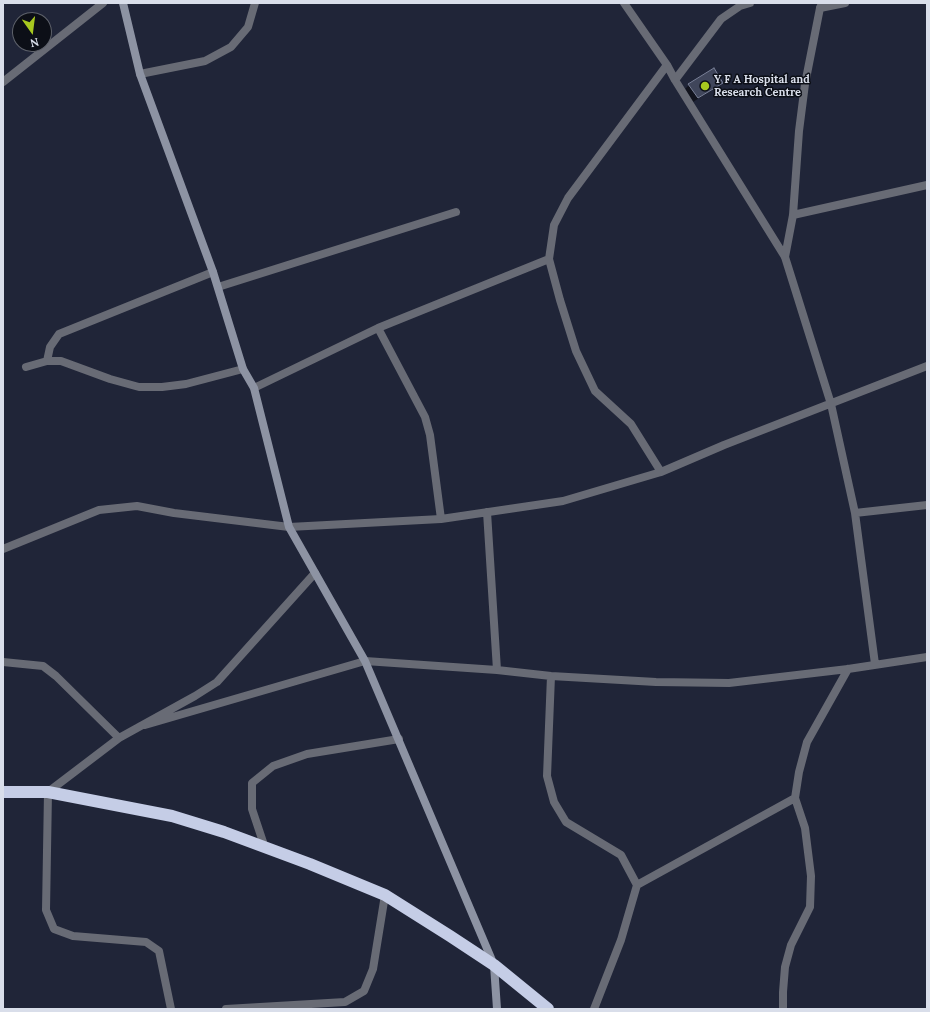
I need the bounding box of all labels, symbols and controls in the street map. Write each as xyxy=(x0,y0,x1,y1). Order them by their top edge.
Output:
north arrow xyxy=(12,12,52,52)
text: N xyxy=(29,35,40,50)
place label: Y F A Hospital and Research Centre xyxy=(714,73,810,99)
marker: Y F A Hospital and Research Centre xyxy=(699,80,711,92)

